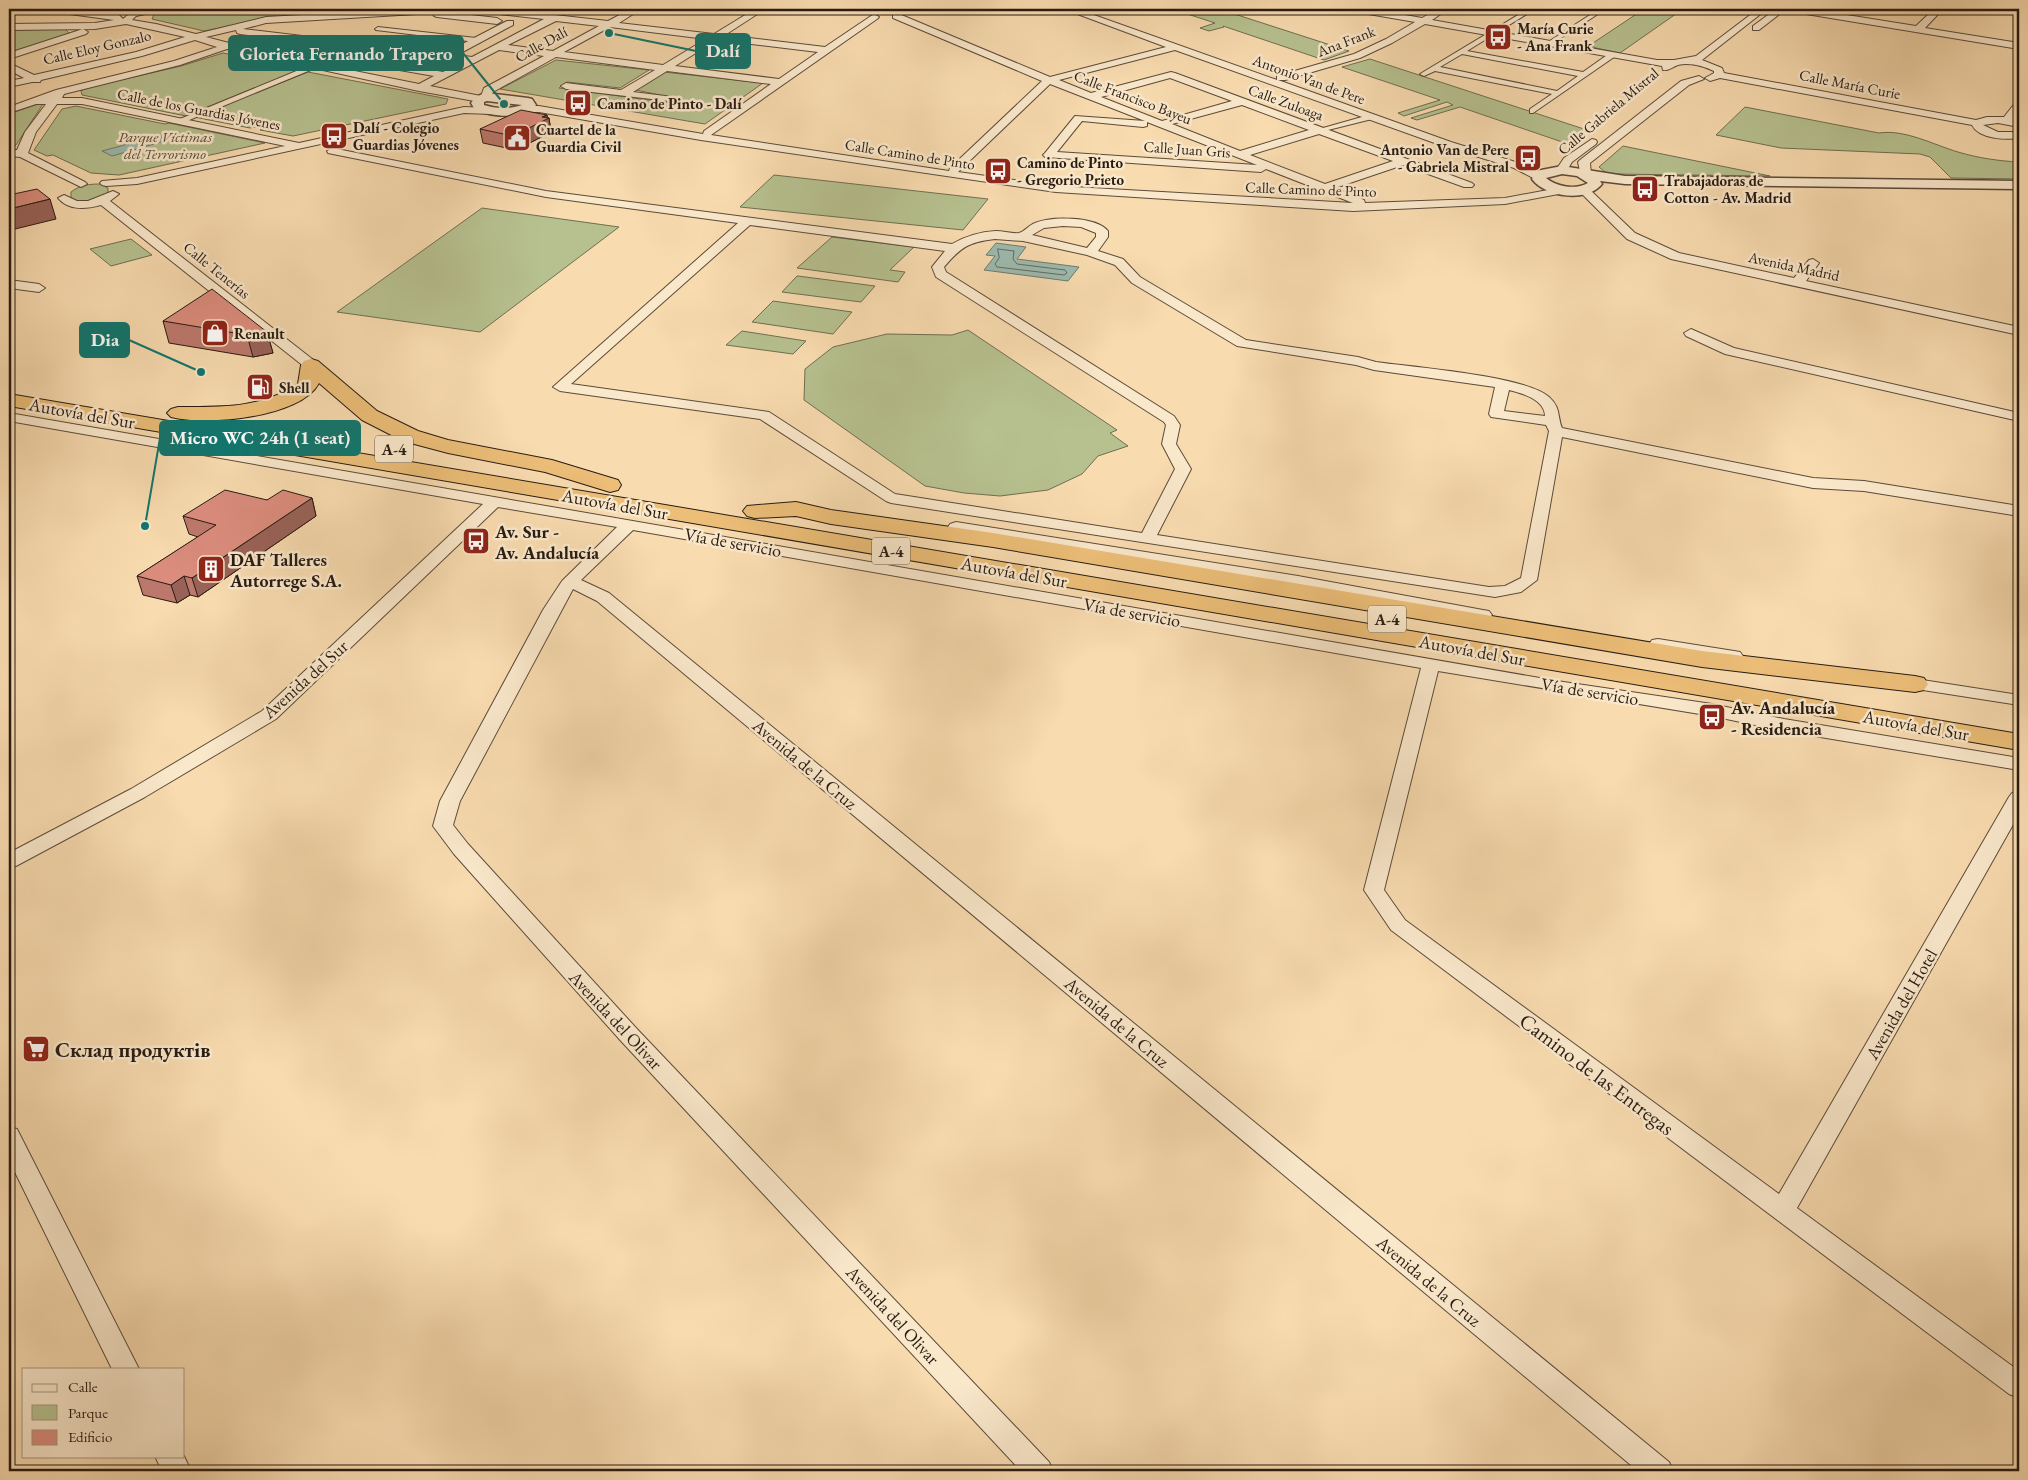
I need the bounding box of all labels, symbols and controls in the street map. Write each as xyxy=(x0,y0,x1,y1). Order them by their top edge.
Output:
place label: María Curie - Ana Frank xyxy=(1517,19,1593,55)
street label: Ana Frank xyxy=(1313,21,1379,61)
street label: Calle Dalí xyxy=(511,22,571,66)
bus stop icon: María Curie - Ana Frank xyxy=(1483,22,1513,52)
street label: Calle Eloy Gonzalo xyxy=(41,25,153,69)
callout: Dalí xyxy=(696,34,750,68)
callout: Glorieta Fernando Trapero xyxy=(229,36,463,70)
text: Dalí xyxy=(706,38,740,63)
text: Glorieta Fernando Trapero xyxy=(239,41,453,66)
street label: Antonio Van de Pere xyxy=(1249,49,1368,108)
street label: Calle Gabriela Mistral xyxy=(1554,63,1663,159)
street label: Calle María Curie xyxy=(1798,65,1902,103)
street label: Calle Francisco Bayeu xyxy=(1071,66,1195,128)
street label: Calle Zuloaga xyxy=(1246,80,1326,124)
street label: Calle de los Guardias Jóvenes xyxy=(116,84,282,134)
bus stop icon: Camino de Pinto - Dalí xyxy=(563,88,593,118)
place label: Camino de Pinto - Dalí xyxy=(597,94,742,113)
place label: Dalí - Colegio Guardias Jóvenes xyxy=(353,118,459,154)
place label: Cuartel de la Guardia Civil xyxy=(536,120,622,156)
bus stop icon: Dalí - Colegio Guardias Jóvenes xyxy=(319,121,349,151)
public building icon: Cuartel de la Guardia Civil xyxy=(502,123,532,153)
park label: Parque Víctimas del Terrorismo xyxy=(118,127,213,163)
street label: Calle Camino de Pinto xyxy=(844,134,976,174)
street label: Calle Juan Gris xyxy=(1143,136,1231,162)
place label: Antonio Van de Pere - Gabriela Mistral xyxy=(1379,140,1510,176)
bus stop icon: Antonio Van de Pere - Gabriela Mistral xyxy=(1513,143,1543,173)
place label: Camino de Pinto - Gregorio Prieto xyxy=(1017,153,1124,189)
bus stop icon: Camino de Pinto - Gregorio Prieto xyxy=(983,156,1013,186)
place label: Trabajadoras de Cotton - Av. Madrid xyxy=(1664,171,1792,207)
bus stop icon: Trabajadoras de Cotton - Av. Madrid xyxy=(1630,174,1660,204)
street label: Calle Camino de Pinto xyxy=(1245,177,1377,201)
street label: Calle Tenerías xyxy=(180,237,254,303)
street label: Avenida Madrid xyxy=(1746,247,1842,285)
shop icon: Renault xyxy=(200,318,230,348)
callout: Dia xyxy=(80,323,129,357)
place label: Renault xyxy=(234,324,285,343)
text: Dia xyxy=(91,327,120,352)
fuel station icon: Shell xyxy=(245,372,275,402)
place label: Shell xyxy=(279,378,310,397)
street label: Autovía del Sur xyxy=(26,392,137,434)
callout: Micro WC 24h (1 seat) xyxy=(160,421,360,455)
text: Micro WC 24h (1 seat) xyxy=(170,425,350,450)
road number: A-4 xyxy=(375,436,413,462)
street label: Autovía del Sur xyxy=(559,483,670,525)
place label: Av. Sur - Av. Andalucía xyxy=(494,520,599,564)
street label: Vía de servicio xyxy=(683,522,784,562)
bus stop icon: Av. Sur - Av. Andalucía xyxy=(461,526,491,556)
road number: A-4 xyxy=(872,538,910,564)
place label: DAF Talleres Autorrege S.A. xyxy=(229,548,342,592)
street label: Autovía del Sur xyxy=(958,551,1069,593)
building icon: DAF Talleres Autorrege S.A. xyxy=(196,554,226,584)
street label: Vía de servicio xyxy=(1082,592,1183,632)
road number: A-4 xyxy=(1368,606,1406,632)
street label: Autovía del Sur xyxy=(1416,629,1527,671)
street label: Avenida del Sur xyxy=(257,635,353,724)
street label: Vía de servicio xyxy=(1540,672,1640,710)
place label: Av. Andalucía - Residencia xyxy=(1730,696,1835,740)
bus stop icon: Av. Andalucía - Residencia xyxy=(1697,702,1727,732)
street label: Autovía del Sur xyxy=(1860,704,1971,746)
street label: Avenida de la Cruz xyxy=(747,713,862,815)
street label: Avenida del Hotel xyxy=(1860,945,1942,1064)
street label: Avenida del Olivar xyxy=(564,965,668,1074)
street label: Avenida de la Cruz xyxy=(1059,971,1174,1073)
street label: Camino de las Entregas xyxy=(1514,1007,1680,1141)
supermarket icon: Склад продуктів xyxy=(21,1034,51,1064)
place label: Склад продуктів xyxy=(55,1036,210,1063)
street label: Avenida de la Cruz xyxy=(1371,1230,1486,1332)
street label: Avenida del Olivar xyxy=(841,1260,945,1369)
legend xyxy=(22,1368,185,1458)
text: Calle xyxy=(68,1377,98,1396)
text: Parque xyxy=(68,1403,108,1422)
text: Edificio xyxy=(68,1427,112,1446)

